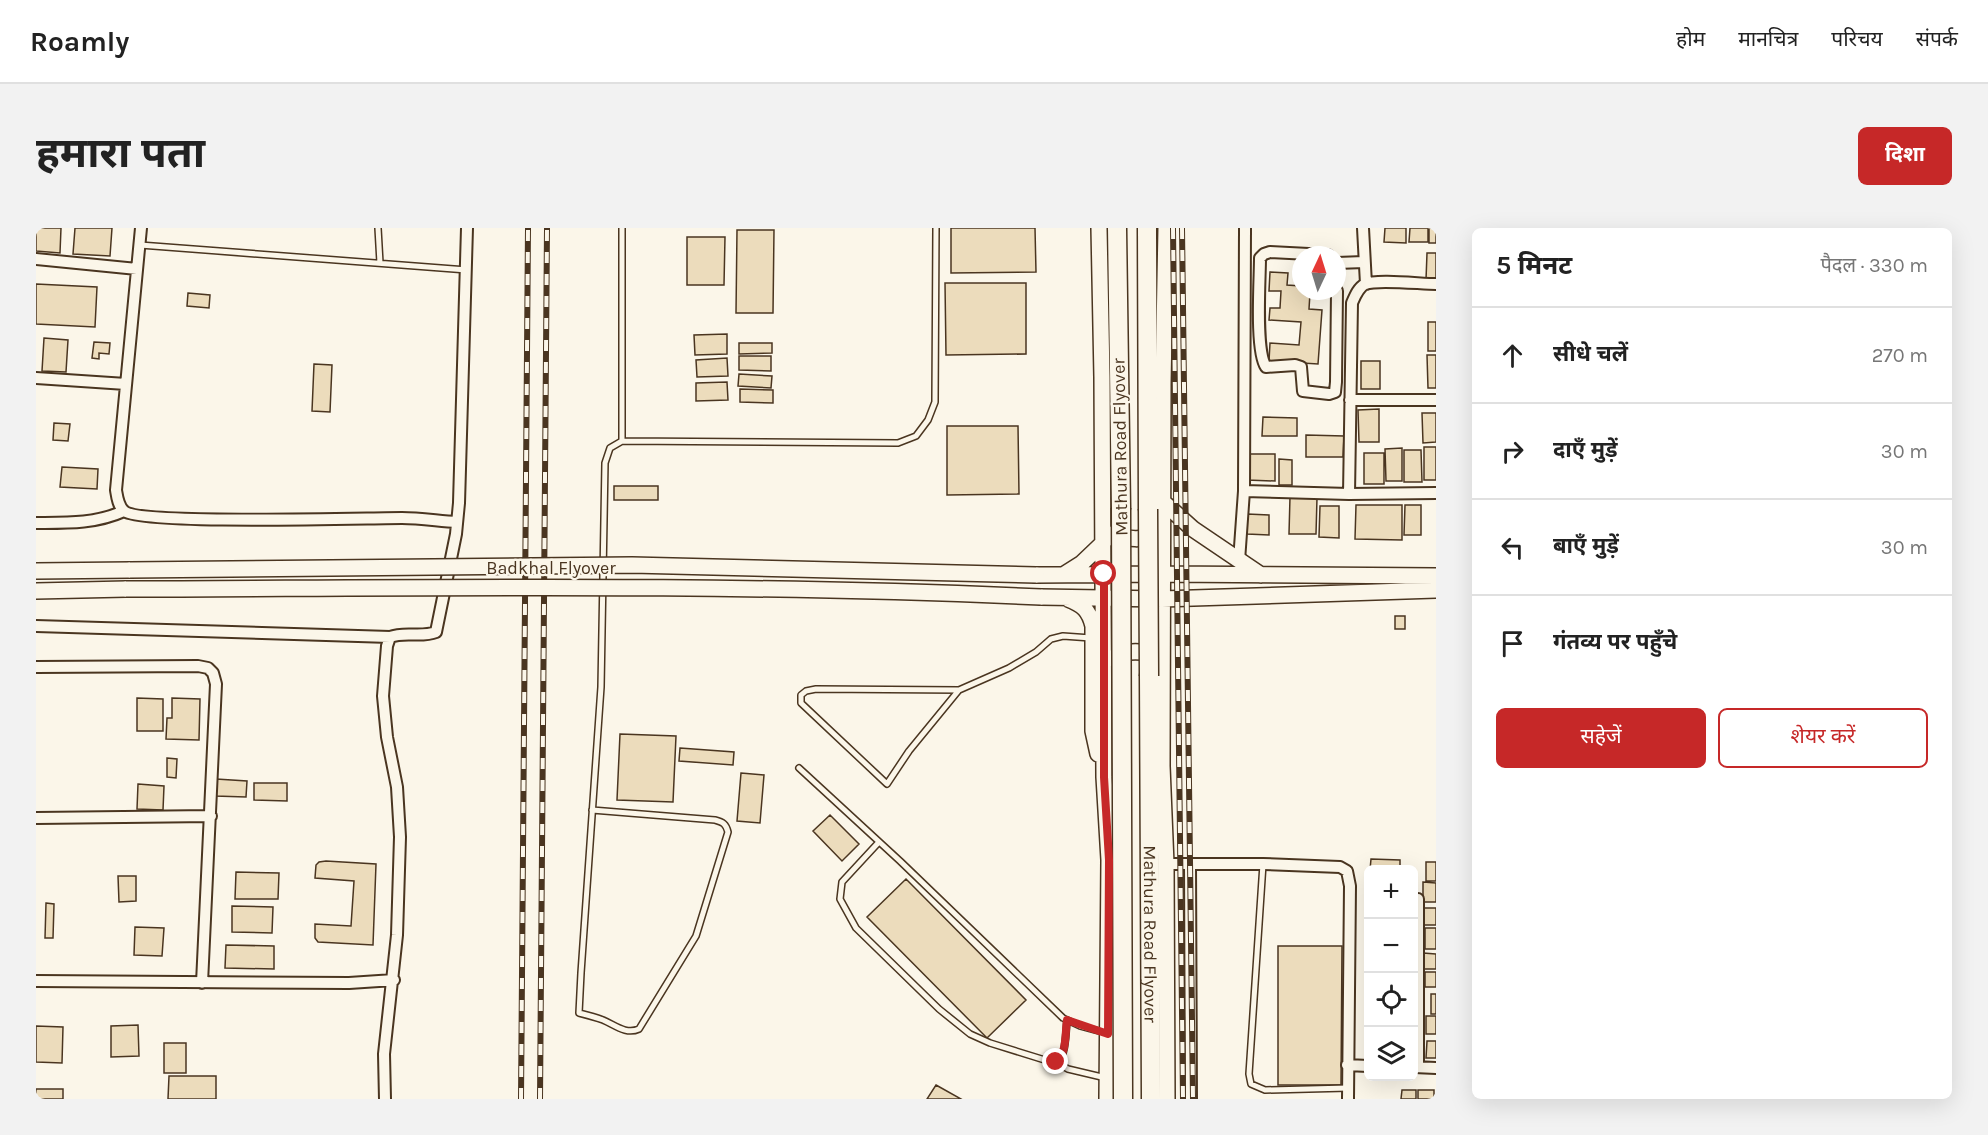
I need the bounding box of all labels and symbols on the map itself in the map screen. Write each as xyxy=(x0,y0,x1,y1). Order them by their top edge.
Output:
north arrow xyxy=(1292,246,1346,300)
street label: Mathura Road Flyover xyxy=(1107,358,1133,536)
street label: Badkhal Flyover xyxy=(486,557,616,579)
route start xyxy=(1090,560,1116,586)
street label: Mathura Road Flyover xyxy=(1139,845,1162,1023)
route end xyxy=(1042,1048,1068,1074)

